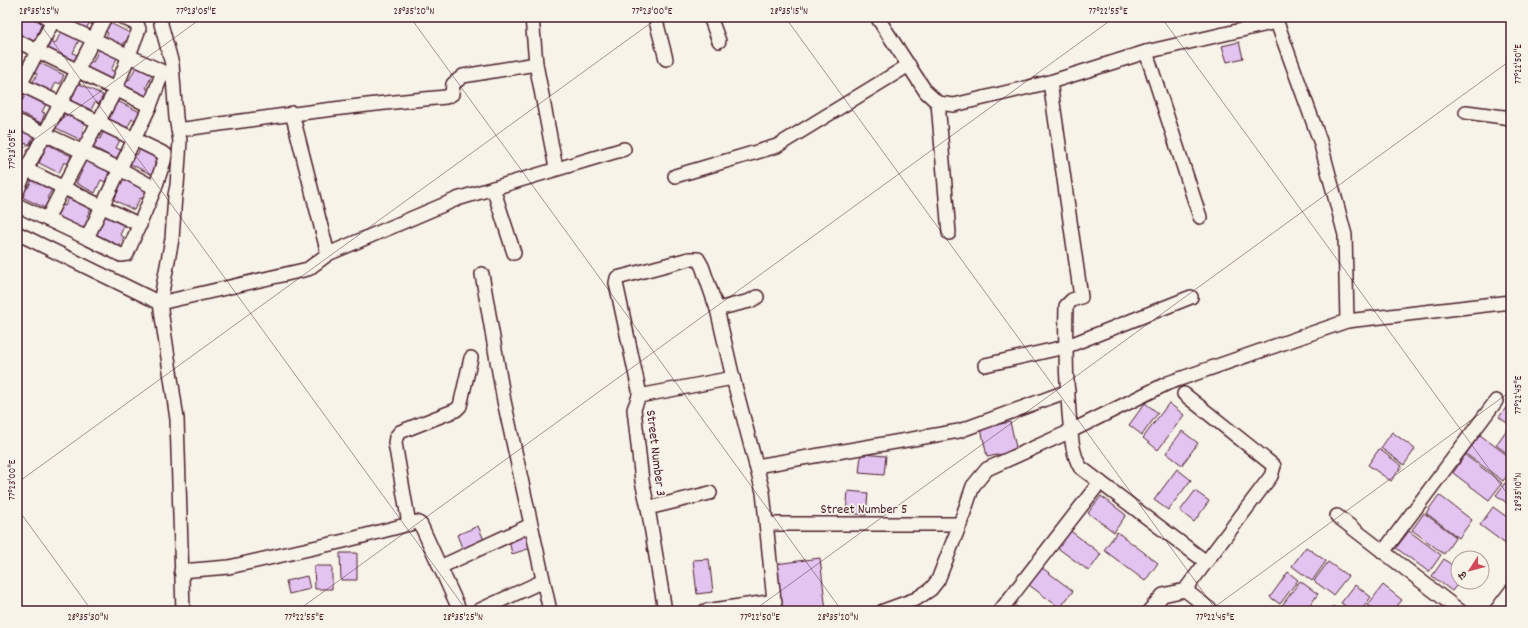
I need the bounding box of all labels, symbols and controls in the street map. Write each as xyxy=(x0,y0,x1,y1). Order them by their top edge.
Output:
text: 28°35'25"N xyxy=(19,5,59,19)
text: 77°23'05"E xyxy=(176,5,216,19)
text: 28°35'20"N xyxy=(394,5,435,19)
text: 77°23'00"E xyxy=(632,5,673,19)
text: 28°35'15"N xyxy=(770,5,808,19)
text: 77°22'55"E xyxy=(1089,5,1128,19)
text: 77°22'50"E xyxy=(1512,44,1526,84)
text: 77°23'05"E xyxy=(6,129,20,169)
text: 77°22'45"E xyxy=(1512,375,1526,414)
street label: Street Number 3 xyxy=(640,409,670,497)
text: 77°23'00"E xyxy=(6,459,20,500)
text: 28°35'10"N xyxy=(1512,473,1526,511)
street label: Street Number 5 xyxy=(821,500,907,520)
north arrow xyxy=(1450,550,1490,590)
text: उ xyxy=(1455,567,1472,583)
text: 28°35'30"N xyxy=(67,611,109,625)
text: 77°22'55"E xyxy=(285,611,324,625)
text: 28°35'25"N xyxy=(443,611,483,625)
text: 77°22'50"E xyxy=(740,611,780,625)
text: 28°35'20"N xyxy=(818,611,859,625)
text: 77°22'45"E xyxy=(1196,611,1235,625)

